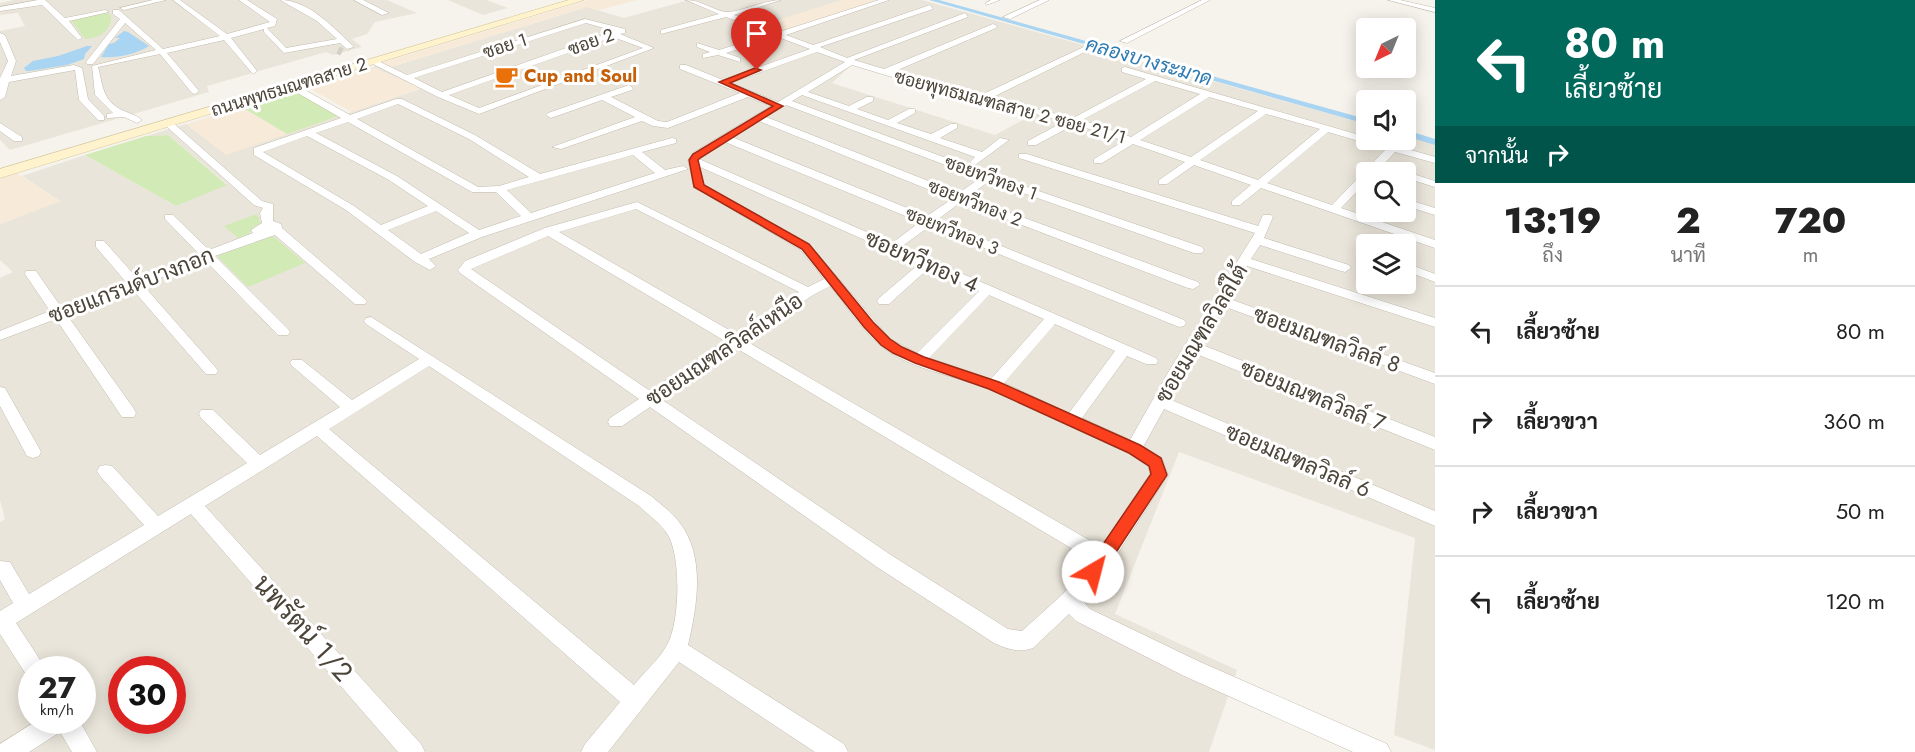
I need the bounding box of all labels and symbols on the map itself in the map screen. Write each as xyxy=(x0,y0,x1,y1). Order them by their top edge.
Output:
pin xyxy=(731,8,782,70)
north arrow xyxy=(1356,18,1416,78)
street label: ซอย 2 xyxy=(564,22,618,62)
street label: ซอย 1 xyxy=(479,27,531,65)
water label: คลองบางระมาด xyxy=(1082,30,1216,93)
street label: ถนนพุทธมณฑลสาย 2 xyxy=(208,51,370,123)
cafe icon: Cup and Soul xyxy=(493,63,519,89)
place label: Cup and Soul xyxy=(524,63,637,89)
street label: ซอยพุทธมณฑลสาย 2 ซอย 21/1 xyxy=(891,63,1129,151)
street label: ซอยทวีทอง 1 xyxy=(941,149,1041,207)
street label: ซอยทวีทอง 2 xyxy=(924,173,1026,233)
street label: ซอยทวีทอง 3 xyxy=(901,200,1003,262)
street label: ซอยทวีทอง 4 xyxy=(860,222,984,300)
street label: ซอยแกรนด์บางกอก xyxy=(43,239,219,331)
street label: ซอยมณฑลวิลล์ใต้ xyxy=(1147,257,1256,409)
street label: ซอยมณฑลวิลล์เหนือ xyxy=(639,284,809,414)
street label: ซอยมณฑลวิลล์ 8 xyxy=(1249,298,1405,380)
street label: ซอยมณฑลวิลล์ 7 xyxy=(1236,351,1391,439)
street label: ซอยมณฑลวิลล์ 6 xyxy=(1220,415,1376,505)
position arrow xyxy=(1061,540,1125,604)
street label: นพรัตน์ 1/2 xyxy=(244,565,362,690)
speed limit sign: 30 xyxy=(108,656,186,734)

